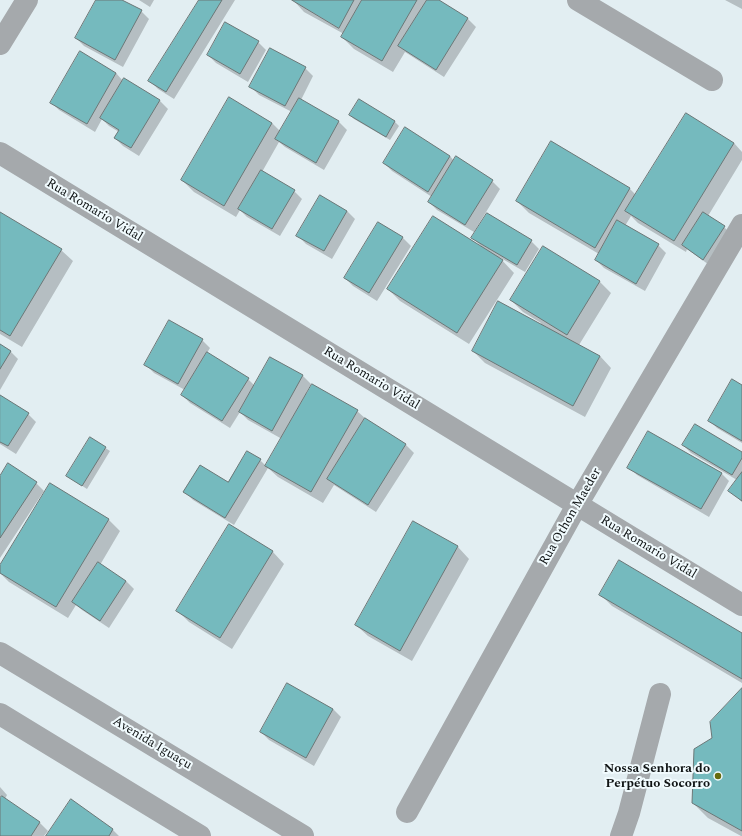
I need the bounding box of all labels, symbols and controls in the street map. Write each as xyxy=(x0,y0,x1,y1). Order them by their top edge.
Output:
street label: Rua Romario Vidal xyxy=(43,176,145,246)
street label: Rua Romario Vidal xyxy=(320,344,422,414)
street label: Rua Othon Maeder xyxy=(537,466,605,568)
street label: Rua Romario Vidal xyxy=(597,513,699,583)
street label: Avenida Iguaçu xyxy=(110,714,194,774)
place label: Nossa Senhora do Perpétuo Socorro xyxy=(604,761,710,792)
marker: Nossa Senhora do Perpétuo Socorro xyxy=(713,771,723,781)

